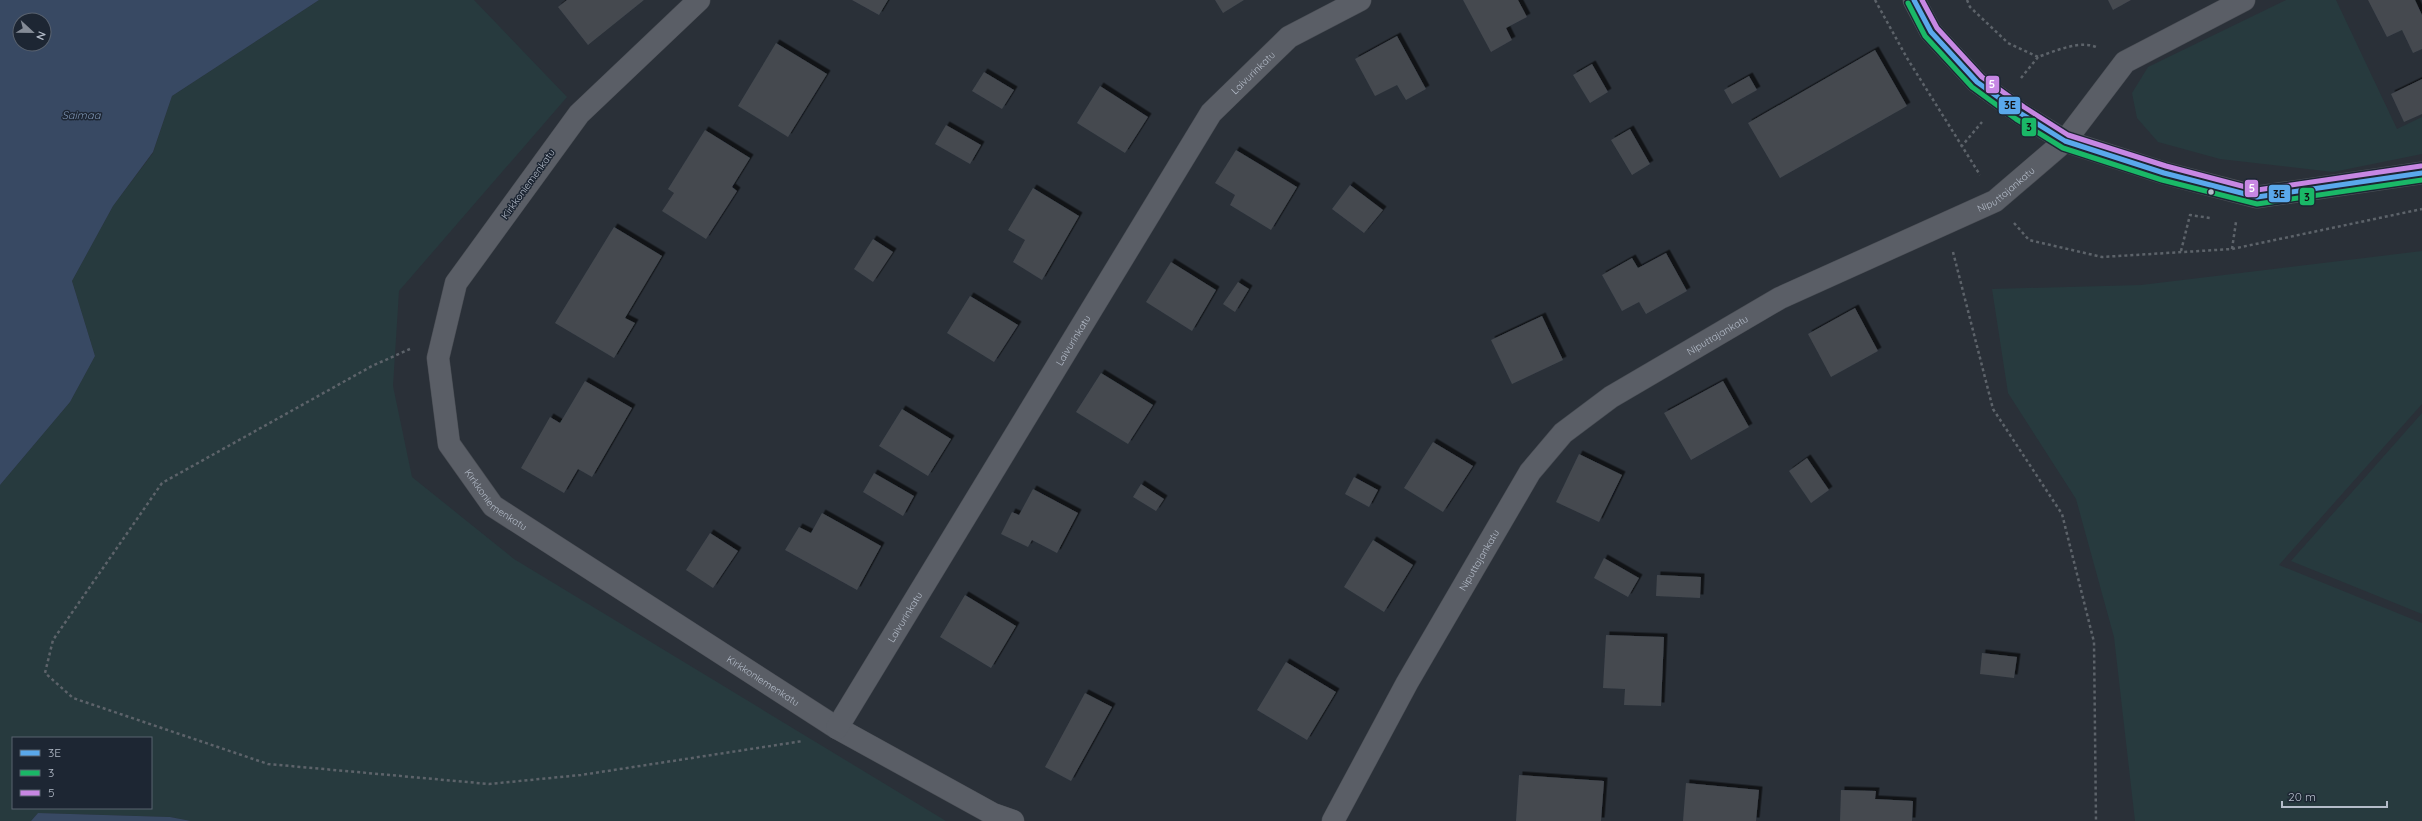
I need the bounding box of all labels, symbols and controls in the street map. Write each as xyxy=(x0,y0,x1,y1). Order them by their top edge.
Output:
north arrow xyxy=(12,12,52,52)
text: N xyxy=(33,29,49,42)
street label: Laivurinkatu xyxy=(1228,48,1278,97)
line badge: 5 xyxy=(1985,75,2000,94)
text: 5 xyxy=(1989,77,1995,91)
line badge: 3E xyxy=(1998,96,2021,115)
text: 3E xyxy=(2004,98,2016,112)
water label: Saimaa xyxy=(62,108,102,122)
line badge: 3 xyxy=(2021,117,2037,137)
text: 3 xyxy=(2026,120,2032,134)
street label: Kirkkoniemenkatu xyxy=(498,146,558,222)
street label: Niputtajankatu xyxy=(1975,164,2037,215)
line badge: 5 xyxy=(2244,179,2259,198)
text: 5 xyxy=(2249,181,2255,195)
line badge: 3E xyxy=(2268,184,2291,203)
unlabelled marker xyxy=(2206,187,2216,197)
text: 3E xyxy=(2273,187,2285,201)
line badge: 3 xyxy=(2299,187,2315,206)
text: 3 xyxy=(2304,190,2310,204)
street label: Laivurinkatu xyxy=(1053,312,1093,368)
street label: Niputtajankatu xyxy=(1684,312,1750,358)
street label: Kirkkoniemenkatu xyxy=(462,466,530,533)
street label: Niputtajankatu xyxy=(1456,527,1502,593)
street label: Laivurinkatu xyxy=(884,589,925,645)
street label: Kirkkoniemenkatu xyxy=(724,652,802,709)
legend xyxy=(12,737,152,809)
text: 3E xyxy=(48,745,61,760)
text: 3 xyxy=(48,765,54,780)
scale bar xyxy=(2282,783,2387,809)
text: 5 xyxy=(48,785,55,800)
text: 20 m xyxy=(2288,789,2316,804)

